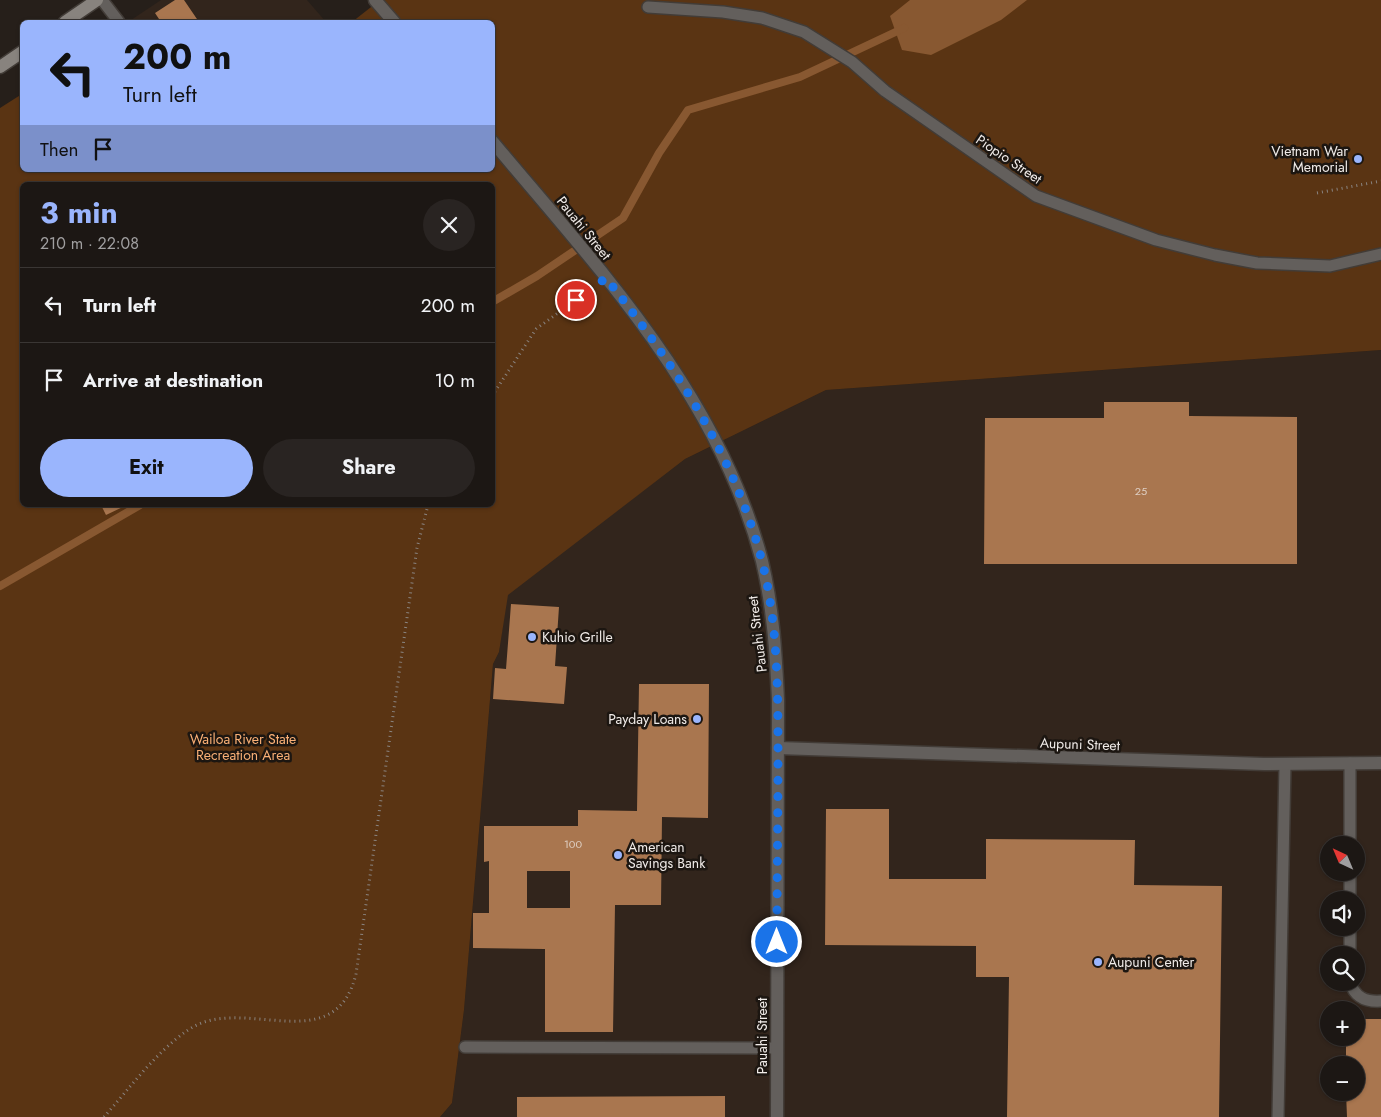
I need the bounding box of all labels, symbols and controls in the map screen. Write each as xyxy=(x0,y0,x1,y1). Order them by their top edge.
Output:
text: 200 m xyxy=(123,32,232,82)
icon: left xyxy=(40,40,105,105)
text: Turn left xyxy=(123,78,197,110)
street label: Piopio Street xyxy=(972,130,1047,189)
icon: arrive xyxy=(89,135,117,163)
text: Then xyxy=(40,136,79,163)
place label: Vietnam War Memorial xyxy=(1271,141,1348,177)
marker: Vietnam War Memorial xyxy=(1352,153,1364,165)
text: 3 min xyxy=(40,191,118,234)
street label: Pauahi Street xyxy=(552,192,616,265)
button: close xyxy=(423,199,475,251)
text: 210 m · 22:08 xyxy=(40,232,139,255)
pin xyxy=(555,279,597,321)
icon: arrive xyxy=(562,286,590,314)
icon: left xyxy=(40,291,68,319)
text: Turn left xyxy=(83,292,156,319)
text: 200 m xyxy=(421,292,475,319)
icon: arrive xyxy=(40,366,68,394)
text: Arrive at destination xyxy=(83,367,263,394)
text: 10 m xyxy=(435,367,475,394)
button: Exit xyxy=(40,439,253,497)
button: Share xyxy=(263,439,475,497)
house number: 25 xyxy=(1135,483,1147,499)
street label: Pauahi Street xyxy=(742,594,772,673)
place label: Kuhio Grille xyxy=(542,627,613,647)
marker: Kuhio Grille xyxy=(526,631,538,643)
place label: Payday Loans xyxy=(608,709,687,729)
marker: Payday Loans xyxy=(691,713,703,725)
park label: Wailoa River State Recreation Area xyxy=(190,729,296,765)
street label: Aupuni Street xyxy=(1040,733,1121,755)
house number: 100 xyxy=(564,836,582,852)
north arrow xyxy=(1320,836,1365,881)
map controls xyxy=(1320,836,1365,1101)
place label: American Savings Bank xyxy=(628,837,706,873)
marker: American Savings Bank xyxy=(612,849,624,861)
button: sound xyxy=(1320,891,1365,936)
position arrow xyxy=(750,915,802,967)
button: search xyxy=(1320,946,1365,991)
place label: Aupuni Center xyxy=(1108,952,1195,972)
marker: Aupuni Center xyxy=(1092,956,1104,968)
street label: Pauahi Street xyxy=(752,997,772,1074)
button: + xyxy=(1320,1001,1365,1046)
button: − xyxy=(1320,1056,1365,1101)

